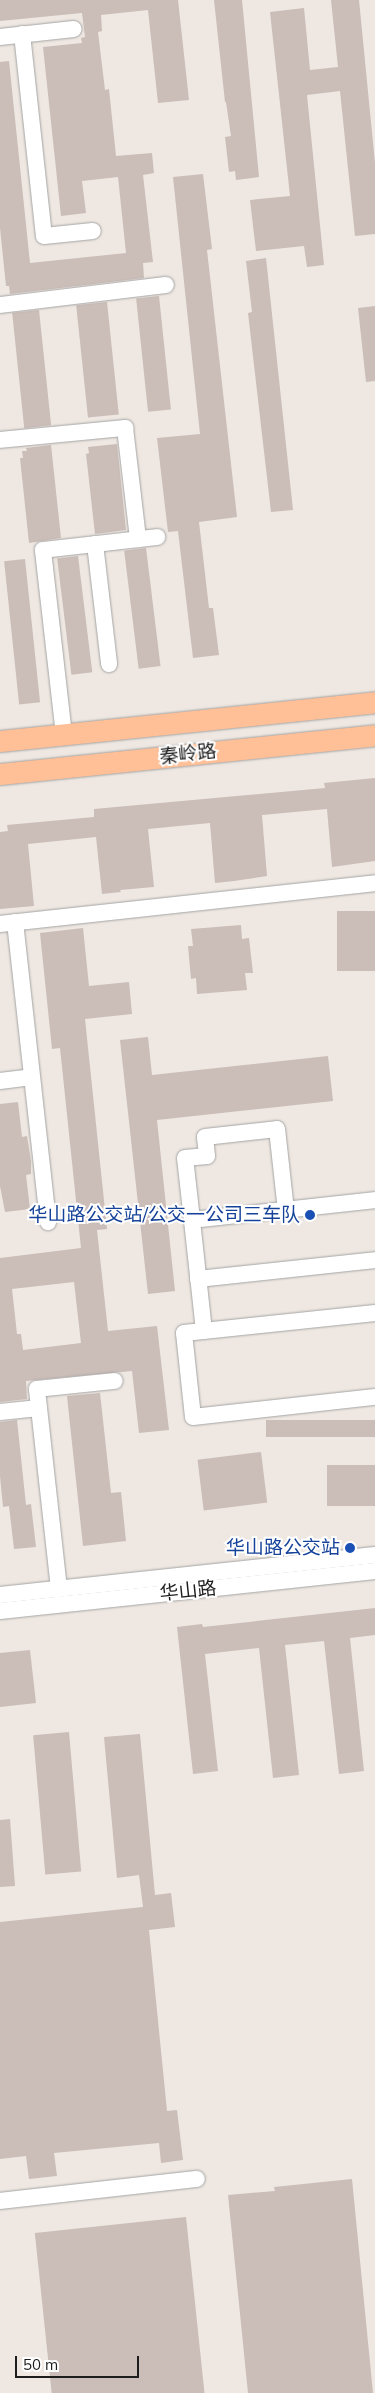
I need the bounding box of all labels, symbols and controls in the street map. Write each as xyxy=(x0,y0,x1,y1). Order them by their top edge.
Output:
street label: 秦岭路 xyxy=(158,740,218,768)
place label: 华山路公交站/公交一公司三车队 xyxy=(29,1204,300,1226)
marker: 华山路公交站/公交一公司三车队 xyxy=(304,1209,316,1221)
place label: 华山路公交站 xyxy=(226,1537,340,1559)
marker: 华山路公交站 xyxy=(344,1542,356,1554)
street label: 华山路 xyxy=(158,1577,218,1605)
scale bar xyxy=(18,2346,141,2378)
text: 50 m xyxy=(23,2355,58,2374)

